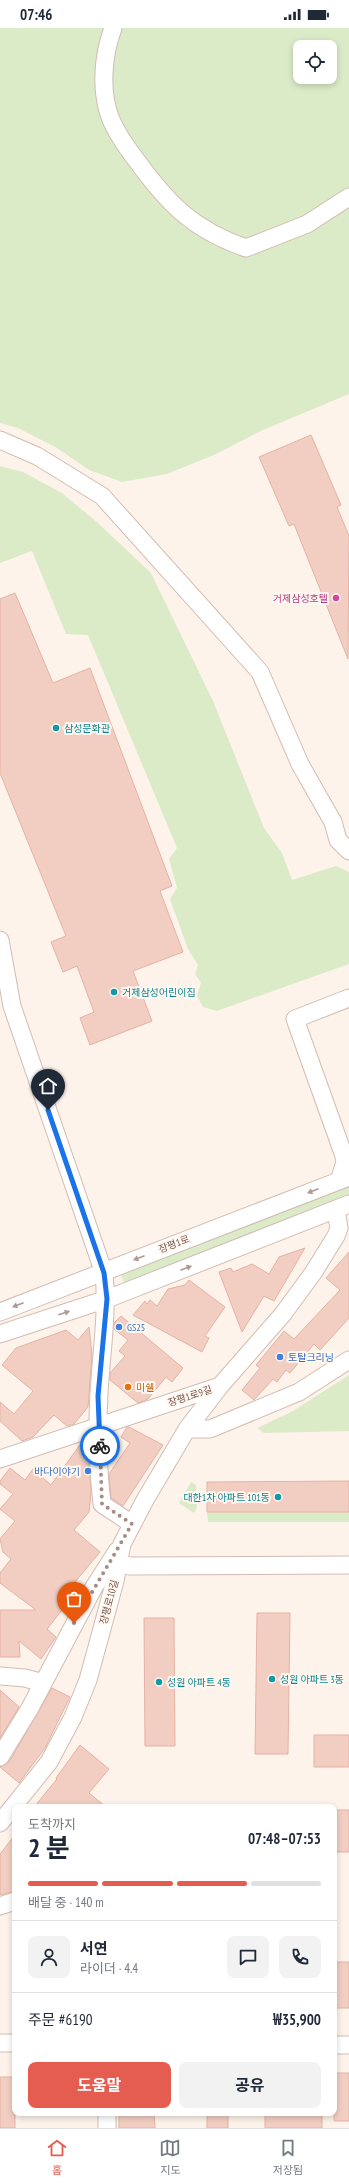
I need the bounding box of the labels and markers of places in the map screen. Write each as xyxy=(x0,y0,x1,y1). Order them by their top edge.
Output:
place label: 거제삼성호텔 xyxy=(273,592,328,605)
marker: 거제삼성호텔 xyxy=(331,593,341,603)
place label: 삼성문화관 xyxy=(64,722,111,735)
marker: 삼성문화관 xyxy=(51,723,61,733)
place label: 거제삼성어린이집 xyxy=(122,986,196,999)
marker: 거제삼성어린이집 xyxy=(109,987,119,997)
pin xyxy=(31,1069,65,1110)
place label: GS25 xyxy=(127,1321,145,1334)
marker: GS25 xyxy=(114,1322,124,1332)
place label: 토탈크리닝 xyxy=(288,1351,334,1364)
marker: 토탈크리닝 xyxy=(275,1352,285,1362)
place label: 미쉘 xyxy=(136,1381,154,1394)
marker: 미쉘 xyxy=(123,1382,133,1392)
place label: 바다이야기 xyxy=(34,1465,80,1478)
marker: 바다이야기 xyxy=(83,1466,93,1476)
place label: 대한1차 아파트 101동 xyxy=(183,1491,270,1504)
marker: 대한1차 아파트 101동 xyxy=(273,1492,283,1502)
pin xyxy=(57,1582,91,1623)
place label: 성원 아파트 3동 xyxy=(280,1673,344,1686)
marker: 성원 아파트 3동 xyxy=(267,1674,277,1684)
place label: 성원 아파트 4동 xyxy=(167,1676,231,1689)
marker: 성원 아파트 4동 xyxy=(154,1677,164,1687)

